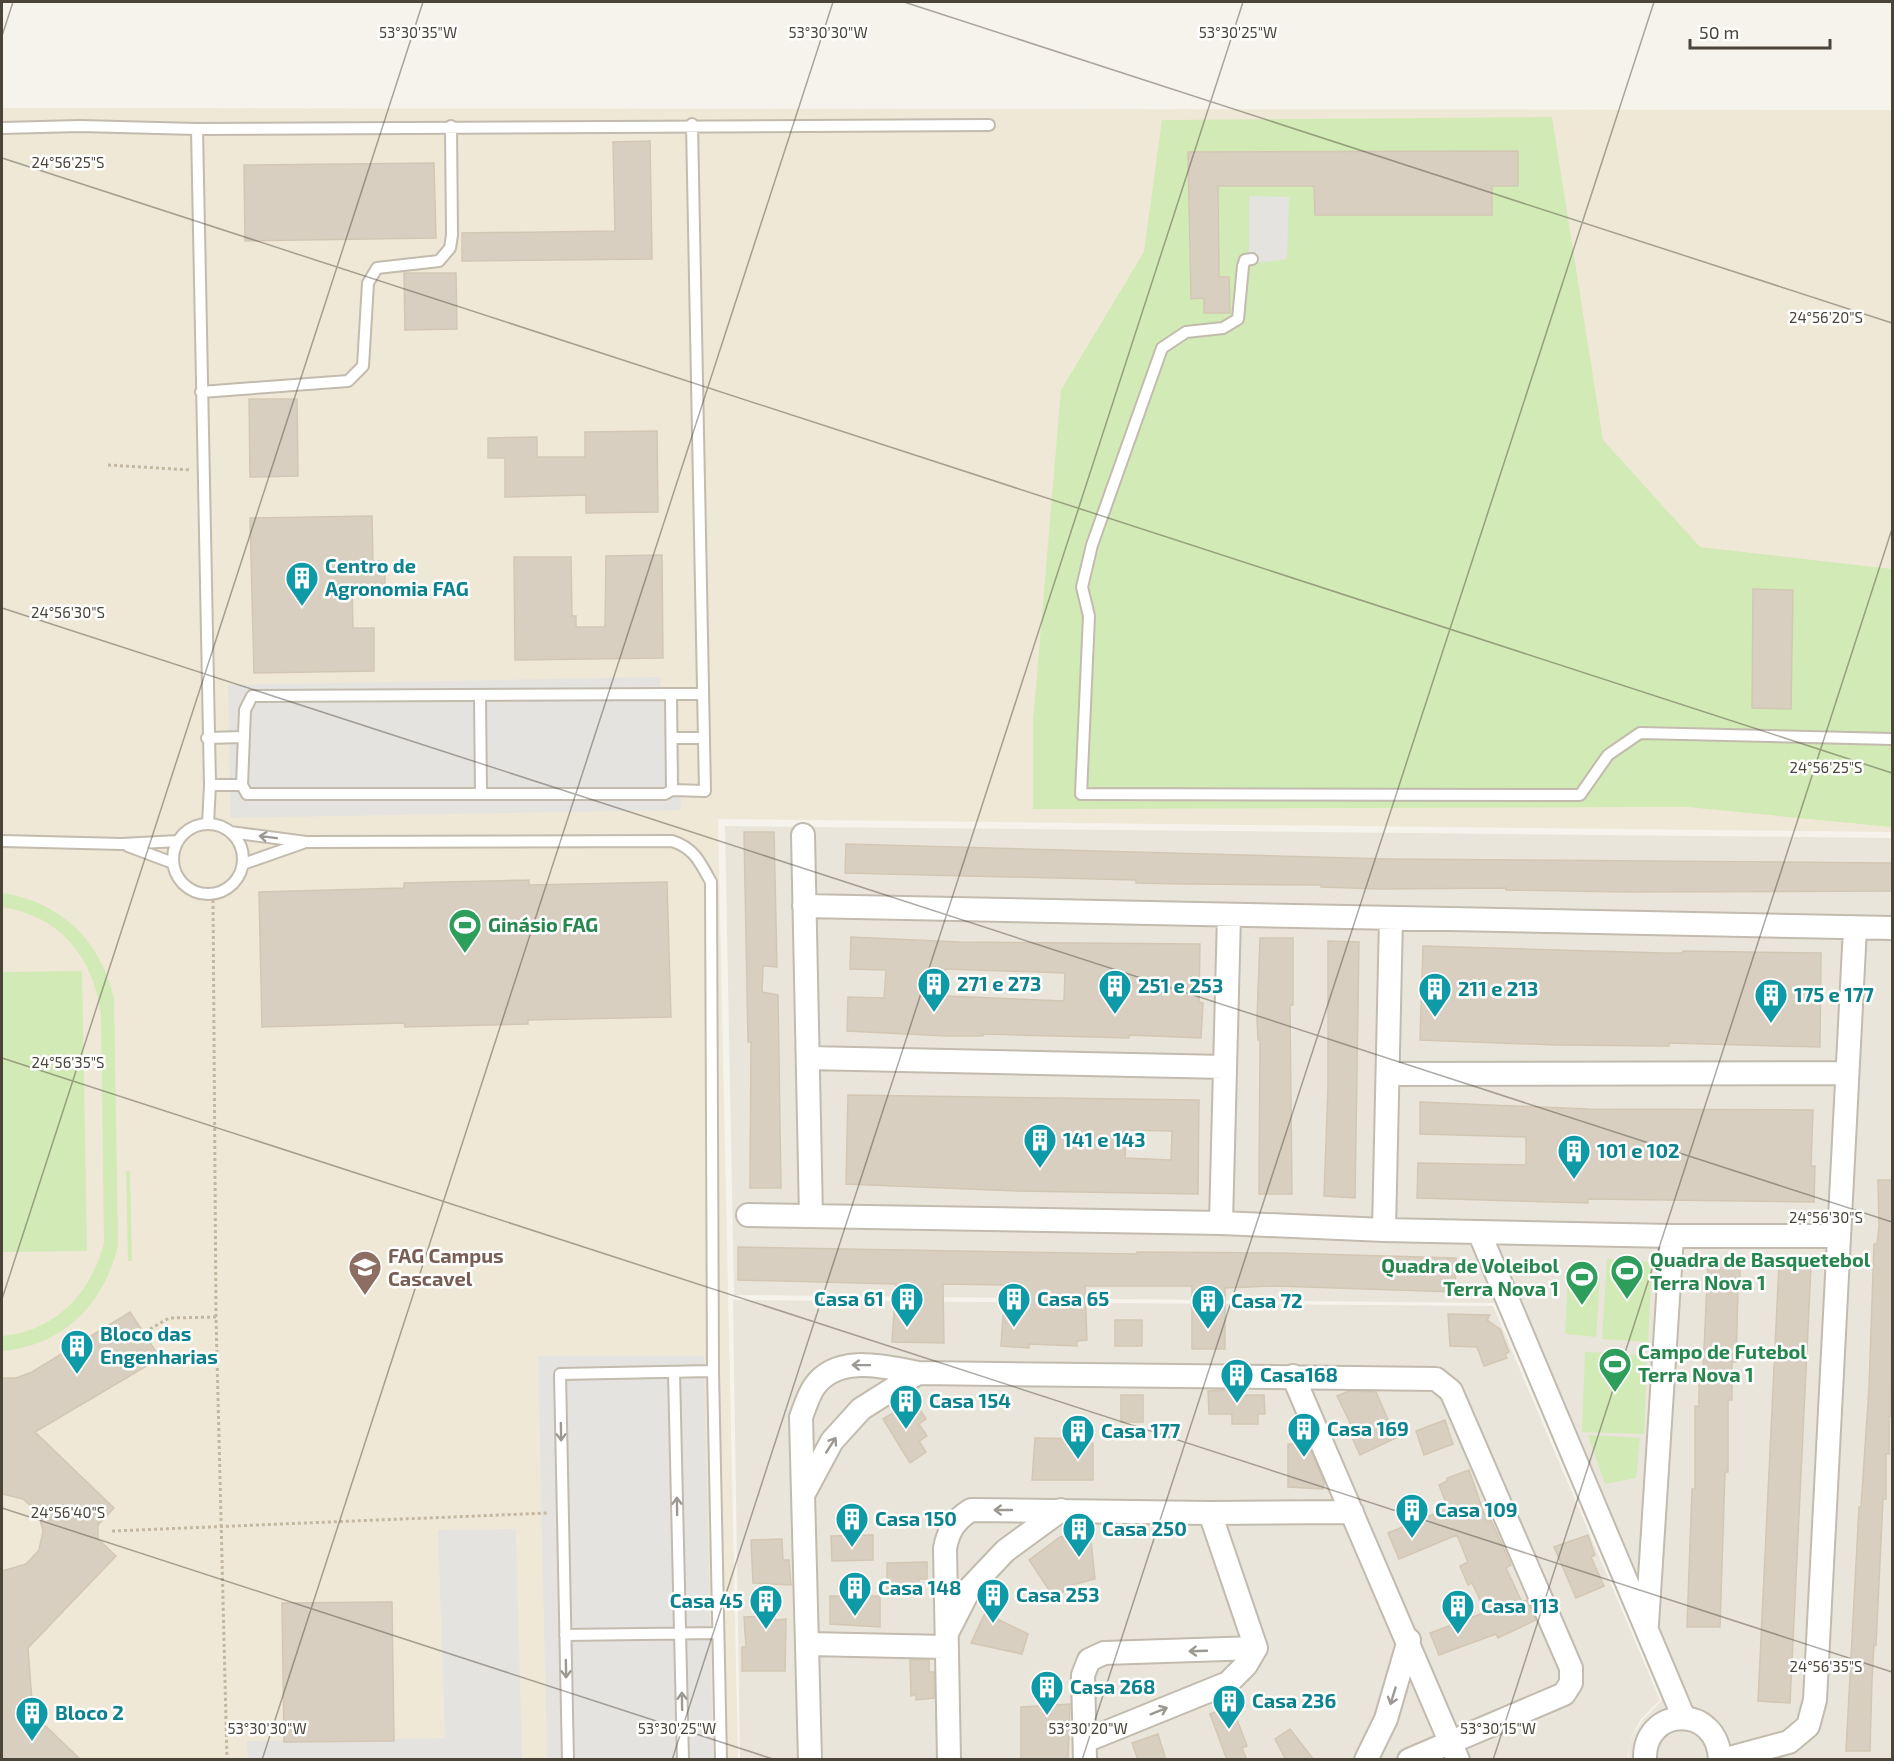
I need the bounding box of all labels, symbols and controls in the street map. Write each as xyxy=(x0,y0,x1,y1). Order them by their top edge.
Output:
scale bar xyxy=(1690,12,1830,50)
text: 50 m xyxy=(1699,21,1739,43)
text: 53°30'35"W xyxy=(379,23,457,41)
text: 53°30'30"W xyxy=(788,23,868,41)
text: 53°30'25"W xyxy=(1199,23,1277,41)
text: 24°56'25"S xyxy=(31,153,105,171)
text: 24°56'20"S xyxy=(1789,308,1863,326)
place label: Centro de Agronomia FAG xyxy=(325,553,469,600)
building icon: Centro de Agronomia FAG xyxy=(284,560,320,607)
text: 24°56'30"S xyxy=(31,603,105,621)
text: 24°56'25"S xyxy=(1789,758,1863,776)
one-way arrow xyxy=(259,831,278,842)
sports icon: Ginásio FAG xyxy=(447,907,483,954)
place label: Ginásio FAG xyxy=(488,912,598,936)
building icon: 271 e 273 xyxy=(916,966,952,1013)
building icon: 251 e 253 xyxy=(1097,968,1133,1015)
place label: 271 e 273 xyxy=(957,971,1041,995)
building icon: 211 e 213 xyxy=(1417,971,1453,1018)
place label: 251 e 253 xyxy=(1138,973,1223,997)
place label: 211 e 213 xyxy=(1458,976,1538,1000)
building icon: 175 e 177 xyxy=(1753,977,1789,1024)
place label: 175 e 177 xyxy=(1794,982,1874,1006)
text: 24°56'35"S xyxy=(32,1053,104,1071)
building icon: 141 e 143 xyxy=(1022,1122,1058,1169)
place label: 141 e 143 xyxy=(1063,1127,1146,1151)
building icon: 101 e 102 xyxy=(1556,1133,1592,1180)
place label: 101 e 102 xyxy=(1597,1138,1680,1162)
text: 24°56'30"S xyxy=(1789,1208,1863,1226)
place label: FAG Campus Cascavel xyxy=(388,1243,504,1290)
place label: Quadra de Basquetebol Terra Nova 1 xyxy=(1650,1247,1871,1294)
school or university icon: FAG Campus Cascavel xyxy=(347,1249,383,1296)
place label: Quadra de Voleibol Terra Nova 1 xyxy=(1381,1253,1559,1300)
sports icon: Quadra de Basquetebol Terra Nova 1 xyxy=(1609,1253,1645,1300)
sports icon: Quadra de Voleibol Terra Nova 1 xyxy=(1564,1259,1600,1306)
building icon: Casa 61 xyxy=(889,1281,925,1328)
building icon: Casa 65 xyxy=(996,1281,1032,1328)
building icon: Casa 72 xyxy=(1190,1283,1226,1330)
place label: Casa 61 xyxy=(814,1286,884,1310)
place label: Casa 65 xyxy=(1037,1286,1109,1310)
place label: Casa 72 xyxy=(1231,1288,1303,1312)
place label: Bloco das Engenharias xyxy=(100,1321,218,1368)
building icon: Bloco das Engenharias xyxy=(59,1328,95,1375)
place label: Campo de Futebol Terra Nova 1 xyxy=(1638,1339,1807,1386)
sports icon: Campo de Futebol Terra Nova 1 xyxy=(1597,1346,1633,1393)
building icon: Casa168 xyxy=(1219,1357,1255,1404)
one-way arrow xyxy=(851,1359,871,1371)
place label: Casa168 xyxy=(1260,1362,1338,1386)
building icon: Casa 154 xyxy=(888,1383,924,1430)
place label: Casa 154 xyxy=(929,1388,1011,1412)
building icon: Casa 169 xyxy=(1286,1411,1322,1458)
building icon: Casa 177 xyxy=(1060,1413,1096,1460)
place label: Casa 169 xyxy=(1327,1416,1409,1440)
place label: Casa 177 xyxy=(1101,1418,1181,1442)
one-way arrow xyxy=(555,1422,567,1442)
one-way arrow xyxy=(825,1437,837,1454)
building icon: Casa 109 xyxy=(1394,1492,1430,1539)
one-way arrow xyxy=(672,1497,683,1517)
place label: Casa 109 xyxy=(1435,1497,1518,1521)
building icon: Casa 150 xyxy=(834,1501,870,1548)
text: 24°56'40"S xyxy=(31,1503,105,1521)
one-way arrow xyxy=(993,1504,1013,1516)
place label: Casa 150 xyxy=(875,1506,957,1530)
building icon: Casa 250 xyxy=(1061,1511,1097,1558)
place label: Casa 250 xyxy=(1102,1516,1187,1540)
building icon: Casa 148 xyxy=(837,1570,873,1617)
place label: Casa 148 xyxy=(878,1575,961,1599)
building icon: Casa 253 xyxy=(975,1577,1011,1624)
place label: Casa 253 xyxy=(1016,1582,1100,1606)
building icon: Casa 45 xyxy=(748,1583,784,1630)
place label: Casa 45 xyxy=(670,1588,743,1612)
building icon: Casa 113 xyxy=(1440,1588,1476,1635)
place label: Casa 113 xyxy=(1481,1593,1559,1617)
one-way arrow xyxy=(1188,1645,1208,1656)
text: 24°56'35"S xyxy=(1790,1657,1862,1675)
one-way arrow xyxy=(560,1658,572,1678)
building icon: Casa 268 xyxy=(1029,1669,1065,1716)
place label: Casa 268 xyxy=(1070,1674,1155,1698)
building icon: Casa 236 xyxy=(1211,1683,1247,1730)
one-way arrow xyxy=(1386,1686,1397,1705)
place label: Casa 236 xyxy=(1252,1688,1336,1712)
one-way arrow xyxy=(676,1692,688,1712)
building icon: Bloco 2 xyxy=(14,1695,50,1742)
place label: Bloco 2 xyxy=(55,1700,124,1724)
one-way arrow xyxy=(1149,1705,1168,1716)
text: 53°30'30"W xyxy=(227,1719,307,1737)
text: 53°30'25"W xyxy=(638,1719,716,1737)
text: 53°30'20"W xyxy=(1048,1719,1128,1737)
text: 53°30'15"W xyxy=(1460,1719,1536,1737)

